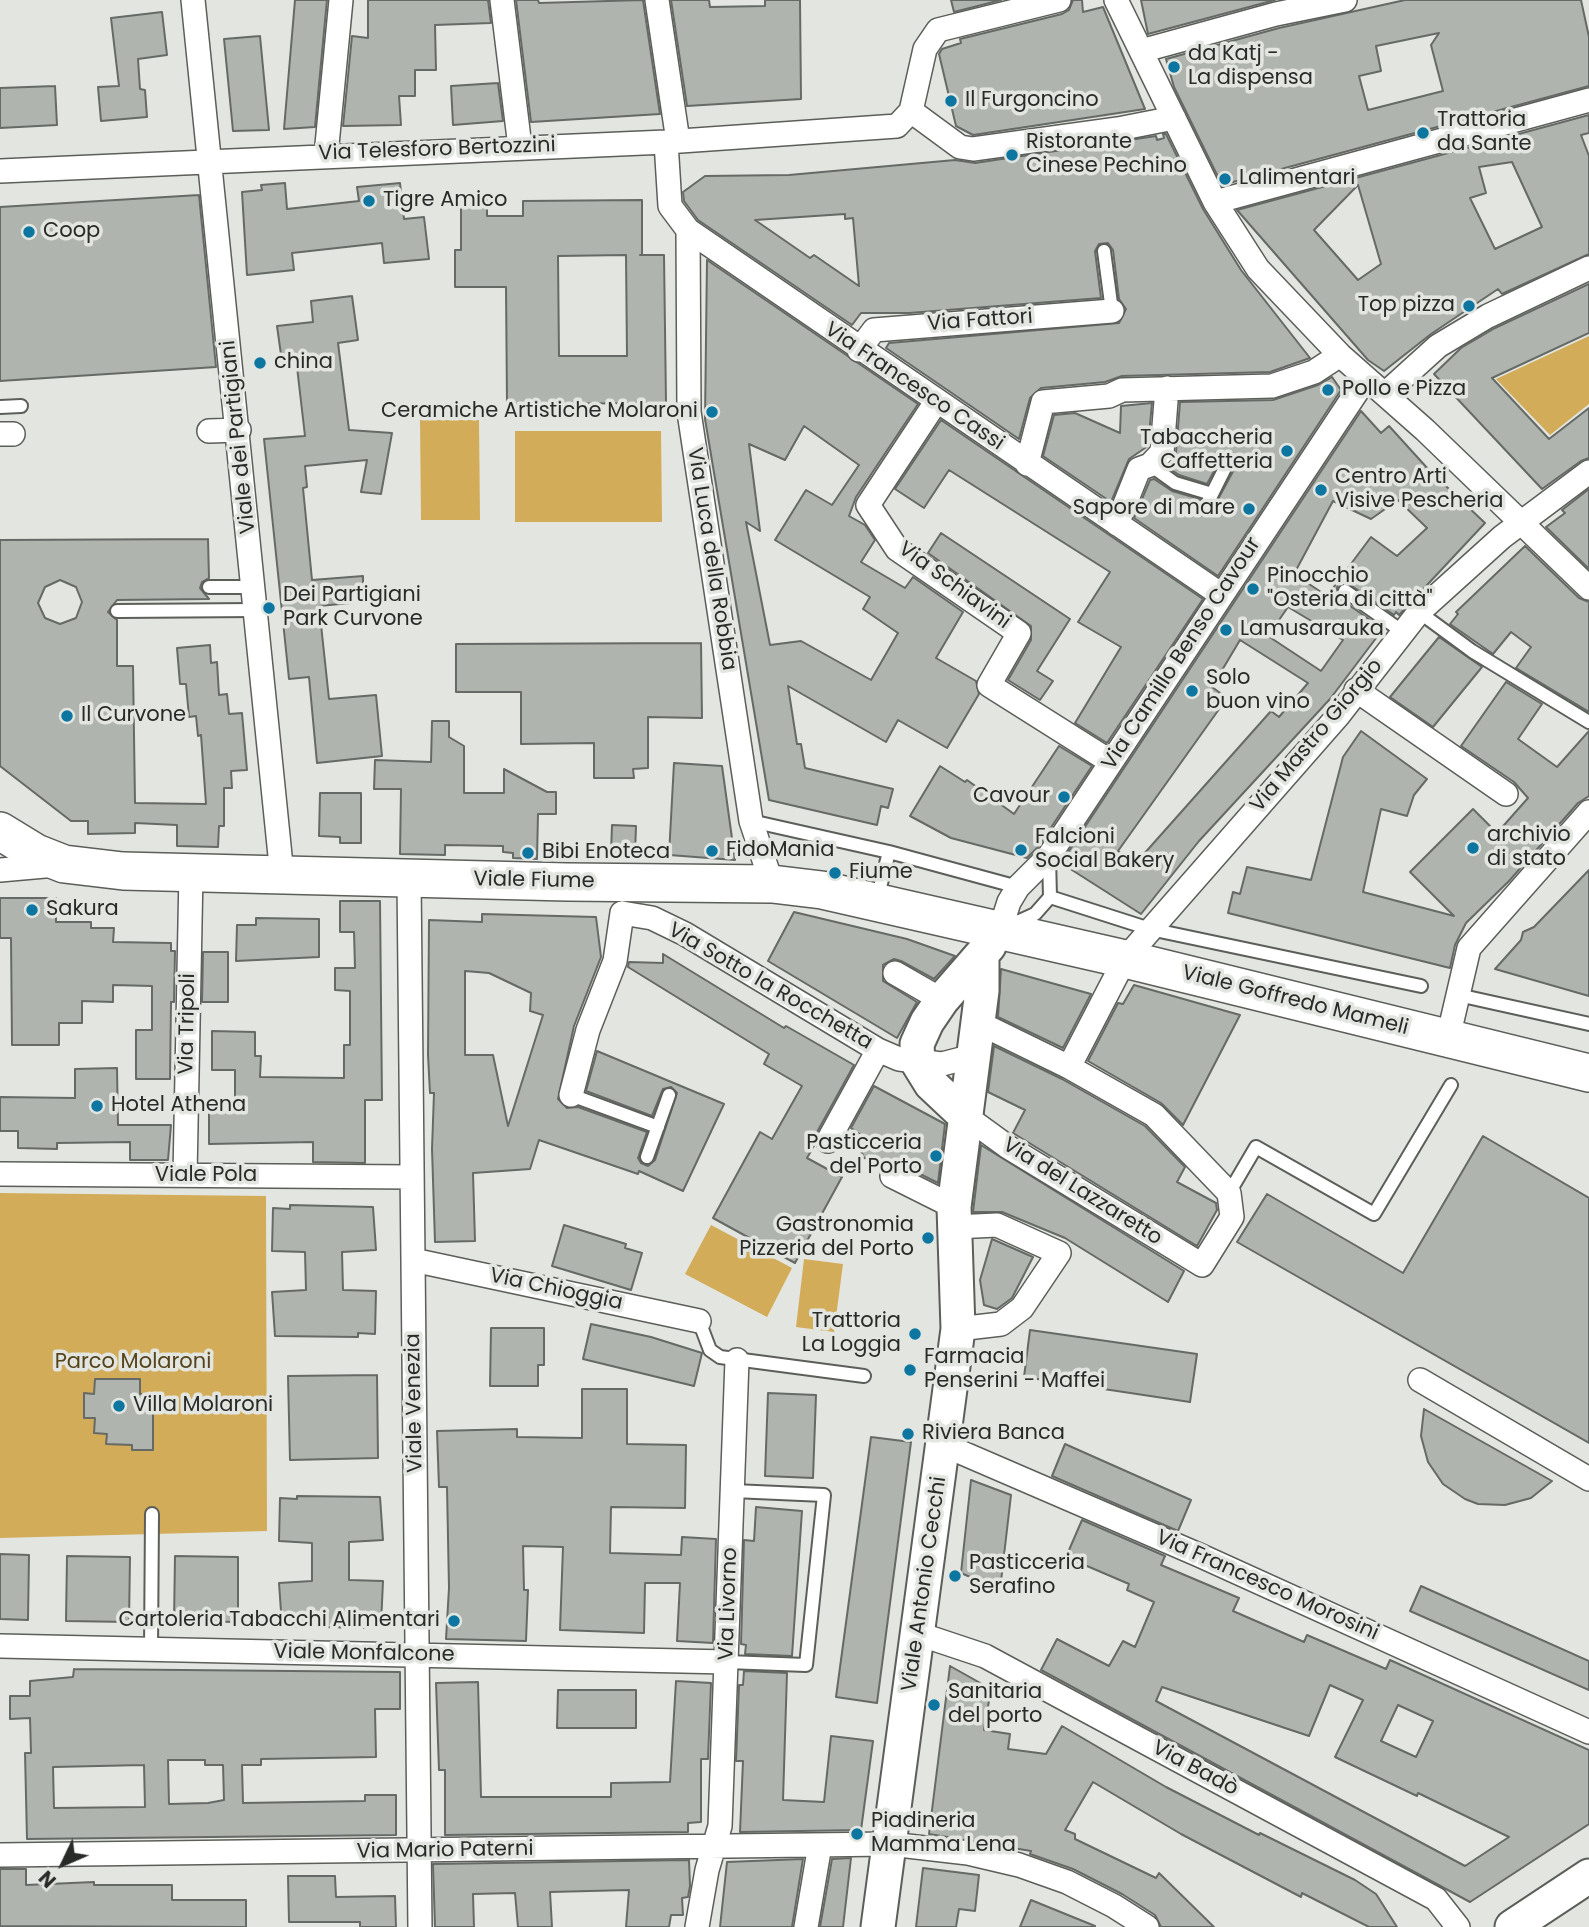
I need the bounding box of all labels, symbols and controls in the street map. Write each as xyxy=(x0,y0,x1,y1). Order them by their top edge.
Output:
place label: da Katj - La dispensa xyxy=(1188,42,1313,92)
marker: da Katj - La dispensa xyxy=(1166,59,1182,75)
place label: Il Furgoncino xyxy=(965,88,1099,114)
marker: Il Furgoncino xyxy=(943,93,959,109)
place label: Trattoria da Sante xyxy=(1437,108,1532,158)
marker: Trattoria da Sante xyxy=(1415,125,1431,141)
place label: Ristorante Cinese Pechino xyxy=(1026,130,1187,180)
street label: Via Telesforo Bertozzini xyxy=(318,133,556,167)
marker: Ristorante Cinese Pechino xyxy=(1004,147,1020,163)
place label: Lalimentari xyxy=(1239,166,1356,192)
marker: Lalimentari xyxy=(1217,171,1233,187)
place label: Tigre Amico xyxy=(383,188,507,214)
marker: Tigre Amico xyxy=(361,193,377,209)
place label: Coop xyxy=(43,219,100,245)
marker: Coop xyxy=(21,224,37,240)
place label: Top pizza xyxy=(1358,293,1455,319)
marker: Top pizza xyxy=(1461,298,1477,314)
street label: Via Fattori xyxy=(926,305,1034,337)
street label: Via Francesco Cassi xyxy=(819,317,1009,457)
street label: Viale dei Partigiani xyxy=(216,339,262,535)
place label: china xyxy=(274,350,333,376)
marker: china xyxy=(252,355,268,371)
place label: Pollo e Pizza xyxy=(1342,377,1466,403)
marker: Pollo e Pizza xyxy=(1320,382,1336,398)
place label: Ceramiche Artistiche Molaroni xyxy=(381,399,698,425)
marker: Ceramiche Artistiche Molaroni xyxy=(704,404,720,420)
place label: Tabaccheria Caffetteria xyxy=(1140,426,1273,476)
marker: Tabaccheria Caffetteria xyxy=(1279,443,1295,459)
street label: Via Luca della Robbia xyxy=(681,446,741,672)
place label: Centro Arti Visive Pescheria xyxy=(1335,465,1503,515)
marker: Centro Arti Visive Pescheria xyxy=(1313,482,1329,498)
place label: Sapore di mare xyxy=(1073,496,1235,522)
marker: Sapore di mare xyxy=(1241,501,1257,517)
street label: Via Camillo Benso Cavour xyxy=(1097,533,1267,775)
street label: Via Schiavini xyxy=(893,537,1015,635)
place label: Pinocchio "Osteria di città" xyxy=(1267,564,1433,614)
marker: Pinocchio "Osteria di città" xyxy=(1245,581,1261,597)
place label: Dei Partigiani Park Curvone xyxy=(283,583,423,633)
marker: Dei Partigiani Park Curvone xyxy=(261,600,277,616)
place label: Lamusarauka xyxy=(1240,617,1384,643)
marker: Lamusarauka xyxy=(1218,622,1234,638)
street label: Via Mastro Giorgio xyxy=(1245,654,1389,818)
place label: Solo buon vino xyxy=(1206,666,1310,716)
marker: Solo buon vino xyxy=(1184,683,1200,699)
place label: Il Curvone xyxy=(81,703,186,729)
marker: Il Curvone xyxy=(59,708,75,724)
place label: Cavour xyxy=(973,784,1050,810)
marker: Cavour xyxy=(1056,789,1072,805)
place label: archivio di stato xyxy=(1487,823,1571,873)
place label: Falcioni Social Bakery xyxy=(1035,825,1174,875)
place label: FidoMania xyxy=(726,838,834,864)
place label: Bibi Enoteca xyxy=(542,840,670,866)
marker: archivio di stato xyxy=(1465,840,1481,856)
marker: Falcioni Social Bakery xyxy=(1013,842,1029,858)
marker: FidoMania xyxy=(704,843,720,859)
marker: Bibi Enoteca xyxy=(520,845,536,861)
place label: Fiume xyxy=(849,860,913,886)
marker: Fiume xyxy=(827,865,843,881)
street label: Viale Fiume xyxy=(473,867,595,895)
place label: Sakura xyxy=(46,897,119,923)
marker: Sakura xyxy=(24,902,40,918)
street label: Via Sotto la Rocchetta xyxy=(663,918,877,1056)
street label: Viale Goffredo Mameli xyxy=(1179,961,1411,1041)
street label: Via Tripoli xyxy=(175,973,201,1075)
place label: Hotel Athena xyxy=(111,1093,246,1119)
marker: Hotel Athena xyxy=(89,1098,105,1114)
place label: Pasticceria del Porto xyxy=(806,1131,922,1181)
street label: Via del Lazzaretto xyxy=(998,1133,1166,1251)
marker: Pasticceria del Porto xyxy=(928,1148,944,1164)
street label: Viale Pola xyxy=(155,1163,257,1189)
place label: Gastronomia Pizzeria del Porto xyxy=(739,1213,914,1263)
marker: Gastronomia Pizzeria del Porto xyxy=(920,1230,936,1246)
street label: Via Chioggia xyxy=(487,1264,625,1316)
place label: Trattoria La Loggia xyxy=(802,1309,901,1359)
marker: Trattoria La Loggia xyxy=(907,1326,923,1342)
street label: Viale Venezia xyxy=(401,1333,429,1473)
place label: Farmacia Penserini - Maffei xyxy=(924,1345,1105,1395)
park label: Parco Molaroni xyxy=(55,1350,211,1376)
marker: Farmacia Penserini - Maffei xyxy=(902,1362,918,1378)
place label: Villa Molaroni xyxy=(133,1393,273,1419)
marker: Villa Molaroni xyxy=(111,1398,127,1414)
place label: Riviera Banca xyxy=(922,1421,1065,1447)
marker: Riviera Banca xyxy=(900,1426,916,1442)
street label: Viale Antonio Cecchi xyxy=(897,1475,953,1693)
street label: Via Francesco Morosini xyxy=(1152,1525,1382,1647)
street label: Via Livorno xyxy=(714,1547,744,1661)
place label: Pasticceria Serafino xyxy=(969,1551,1085,1601)
marker: Pasticceria Serafino xyxy=(947,1568,963,1584)
place label: Cartoleria Tabacchi Alimentari xyxy=(119,1608,440,1634)
marker: Cartoleria Tabacchi Alimentari xyxy=(446,1613,462,1629)
street label: Viale Monfalcone xyxy=(273,1640,455,1668)
place label: Sanitaria del porto xyxy=(948,1680,1043,1730)
marker: Sanitaria del porto xyxy=(926,1697,942,1713)
street label: Via Badò xyxy=(1148,1736,1242,1802)
place label: Piadineria Mamma Lena xyxy=(871,1809,1016,1859)
marker: Piadineria Mamma Lena xyxy=(849,1826,865,1842)
north arrow xyxy=(28,1829,98,1899)
street label: Via Mario Paterni xyxy=(356,1837,534,1865)
text: N xyxy=(33,1864,62,1893)

